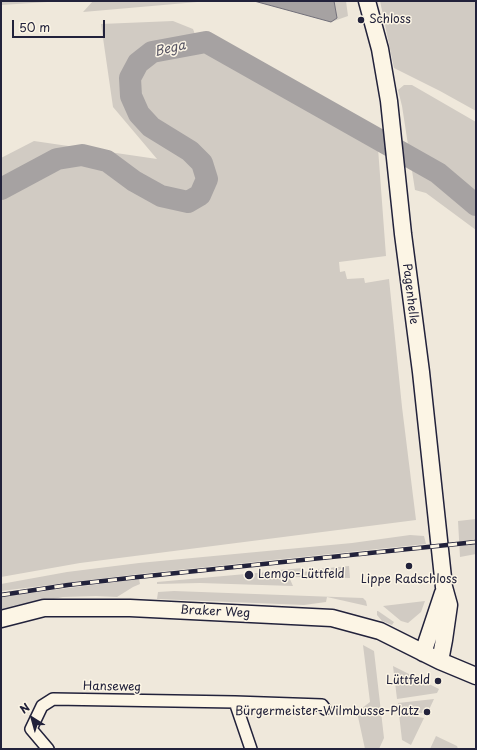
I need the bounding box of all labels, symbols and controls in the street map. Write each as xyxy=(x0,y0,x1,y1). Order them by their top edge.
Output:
scale bar xyxy=(14,12,107,38)
place label: Schloss xyxy=(369,13,411,27)
marker: Schloss xyxy=(356,15,366,25)
text: 50 m xyxy=(19,18,50,36)
water label: Bega xyxy=(153,38,187,60)
street label: Pagenhelle xyxy=(399,263,421,325)
marker: Lippe Radschloss xyxy=(404,561,414,571)
place label: Lemgo-Lüttfeld xyxy=(258,568,345,582)
marker: Lemgo-Lüttfeld xyxy=(243,569,255,581)
place label: Lippe Radschloss xyxy=(361,573,457,587)
street label: Braker Weg xyxy=(179,603,251,621)
place label: Lüttfeld xyxy=(386,674,430,688)
marker: Lüttfeld xyxy=(433,676,443,686)
street label: Hanseweg xyxy=(83,679,141,695)
north arrow xyxy=(12,698,52,738)
text: N xyxy=(16,699,33,717)
place label: Bürgermeister-Wilmbusse-Platz xyxy=(235,705,419,719)
marker: Bürgermeister-Wilmbusse-Platz xyxy=(422,707,432,717)

